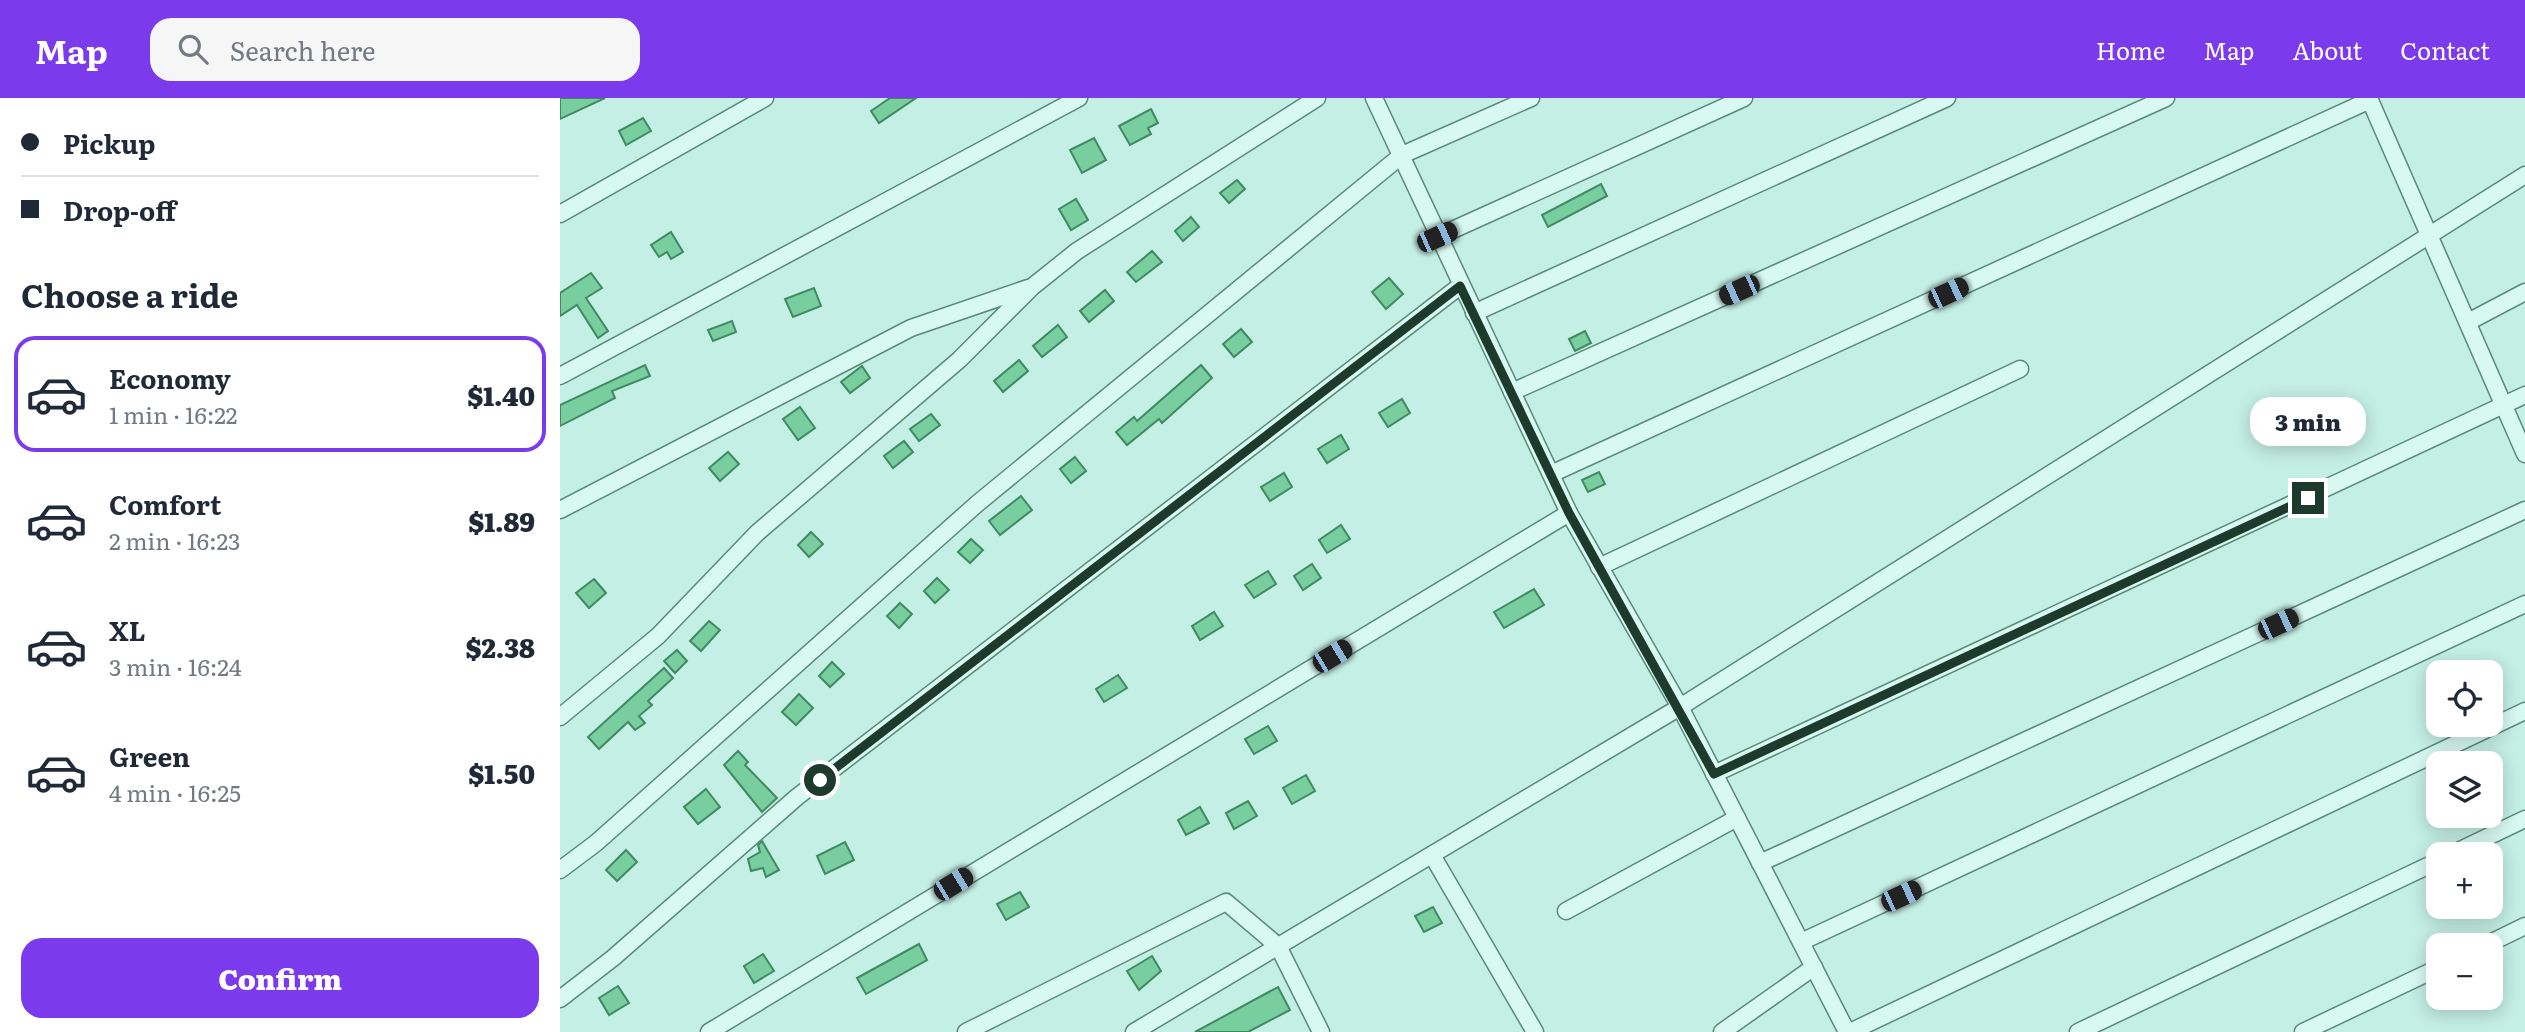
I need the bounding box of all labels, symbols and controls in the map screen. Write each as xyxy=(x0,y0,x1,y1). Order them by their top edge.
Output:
search box xyxy=(150,18,640,81)
text: Map xyxy=(35,25,108,74)
icon: search xyxy=(174,30,212,68)
text: Search here xyxy=(230,30,376,69)
text: Home xyxy=(2096,32,2165,67)
text: Map xyxy=(2203,32,2254,67)
text: About xyxy=(2292,32,2362,67)
text: Contact xyxy=(2400,32,2490,67)
text: Pickup xyxy=(63,123,155,162)
text: Drop-off xyxy=(63,190,176,229)
car xyxy=(1414,219,1461,255)
text: Choose a ride xyxy=(21,270,238,318)
car xyxy=(1716,272,1763,308)
car xyxy=(1925,275,1972,311)
text: Economy xyxy=(109,358,231,397)
icon: car xyxy=(25,363,88,426)
text: $1.40 xyxy=(467,375,535,414)
callout: 3 min xyxy=(2250,396,2366,446)
text: 1 min · 16:22 xyxy=(109,397,237,431)
text: 3 min xyxy=(2275,404,2341,438)
route end xyxy=(2292,482,2324,514)
text: Comfort xyxy=(109,484,221,523)
icon: car xyxy=(25,489,88,552)
text: $1.89 xyxy=(468,501,535,540)
text: 2 min · 16:23 xyxy=(109,523,241,557)
car xyxy=(2255,606,2302,642)
text: XL xyxy=(109,610,146,649)
icon: car xyxy=(25,615,88,678)
text: $2.38 xyxy=(465,627,535,666)
car xyxy=(1309,636,1356,676)
text: 3 min · 16:24 xyxy=(109,649,242,683)
map controls xyxy=(2426,660,2503,1010)
button: locate xyxy=(2426,660,2503,737)
text: Green xyxy=(109,736,190,775)
icon: car xyxy=(25,741,88,804)
button: layers xyxy=(2426,751,2503,828)
text: $1.50 xyxy=(468,753,535,792)
route start xyxy=(804,764,836,796)
text: 4 min · 16:25 xyxy=(109,775,241,809)
button: + xyxy=(2426,842,2503,919)
car xyxy=(930,864,977,904)
car xyxy=(1878,878,1925,914)
button: − xyxy=(2426,933,2503,1010)
button: Confirm xyxy=(21,938,539,1018)

